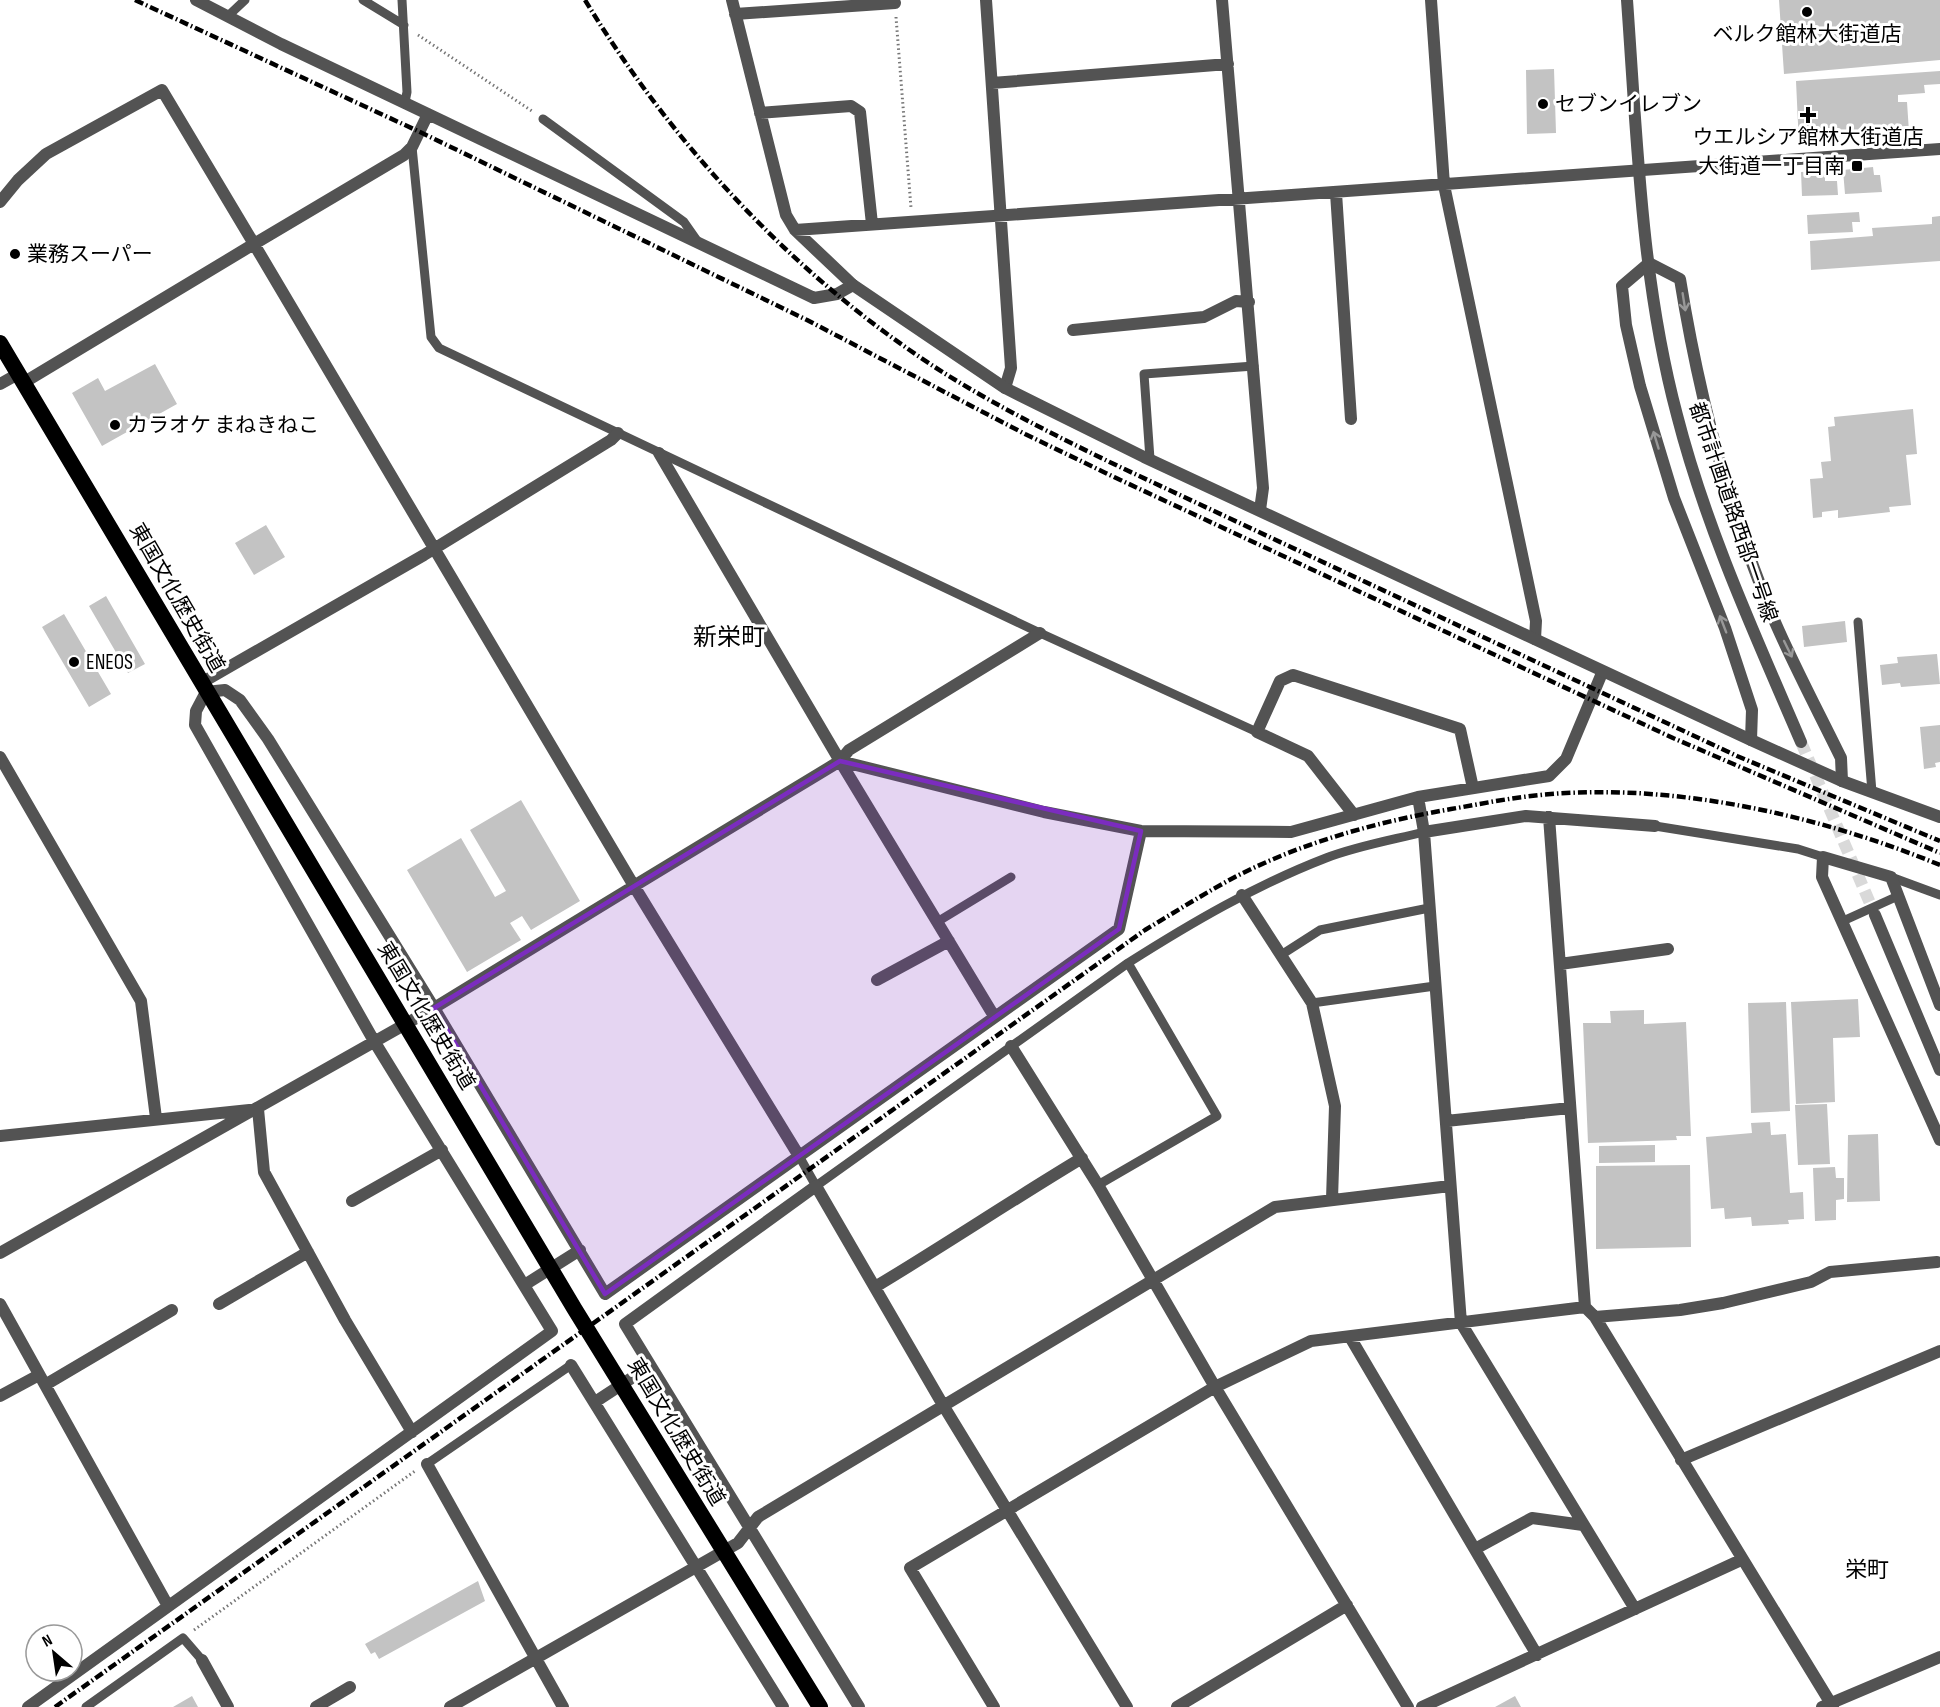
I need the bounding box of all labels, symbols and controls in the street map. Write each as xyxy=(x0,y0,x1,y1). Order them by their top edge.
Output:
marker: ベルク館林大街道店 xyxy=(1800,5,1814,19)
place label: ベルク館林大街道店 xyxy=(1713,22,1902,47)
place label: セブンイレブン xyxy=(1555,92,1702,117)
marker: セブンイレブン xyxy=(1536,97,1550,111)
marker: ウエルシア館林大街道店 xyxy=(1801,108,1815,122)
place label: ウエルシア館林大街道店 xyxy=(1693,125,1924,150)
place label: 大街道一丁目南 xyxy=(1698,154,1845,179)
marker: 大街道一丁目南 xyxy=(1850,159,1864,173)
place label: 業務スーパー xyxy=(27,242,153,267)
marker: 業務スーパー xyxy=(8,247,22,261)
one-way arrow xyxy=(1678,292,1689,312)
street label: 都市計画道路西部一号線 xyxy=(1684,399,1782,625)
place label: カラオケ まねきねこ xyxy=(127,413,319,438)
marker: カラオケ まねきねこ xyxy=(108,418,122,432)
one-way arrow xyxy=(1650,431,1661,450)
street label: 東国文化歴史街道 xyxy=(124,519,230,677)
one-way arrow xyxy=(1717,615,1728,633)
district label: 新栄町 xyxy=(693,623,765,652)
one-way arrow xyxy=(1783,639,1794,657)
place label: ENEOS xyxy=(86,650,133,675)
marker: ENEOS xyxy=(67,655,81,669)
street label: 東国文化歴史街道 xyxy=(372,938,480,1094)
street label: 東国文化歴史街道 xyxy=(622,1354,730,1510)
district label: 栄町 xyxy=(1845,1557,1889,1584)
north arrow xyxy=(24,1623,84,1683)
text: N xyxy=(39,1631,56,1652)

